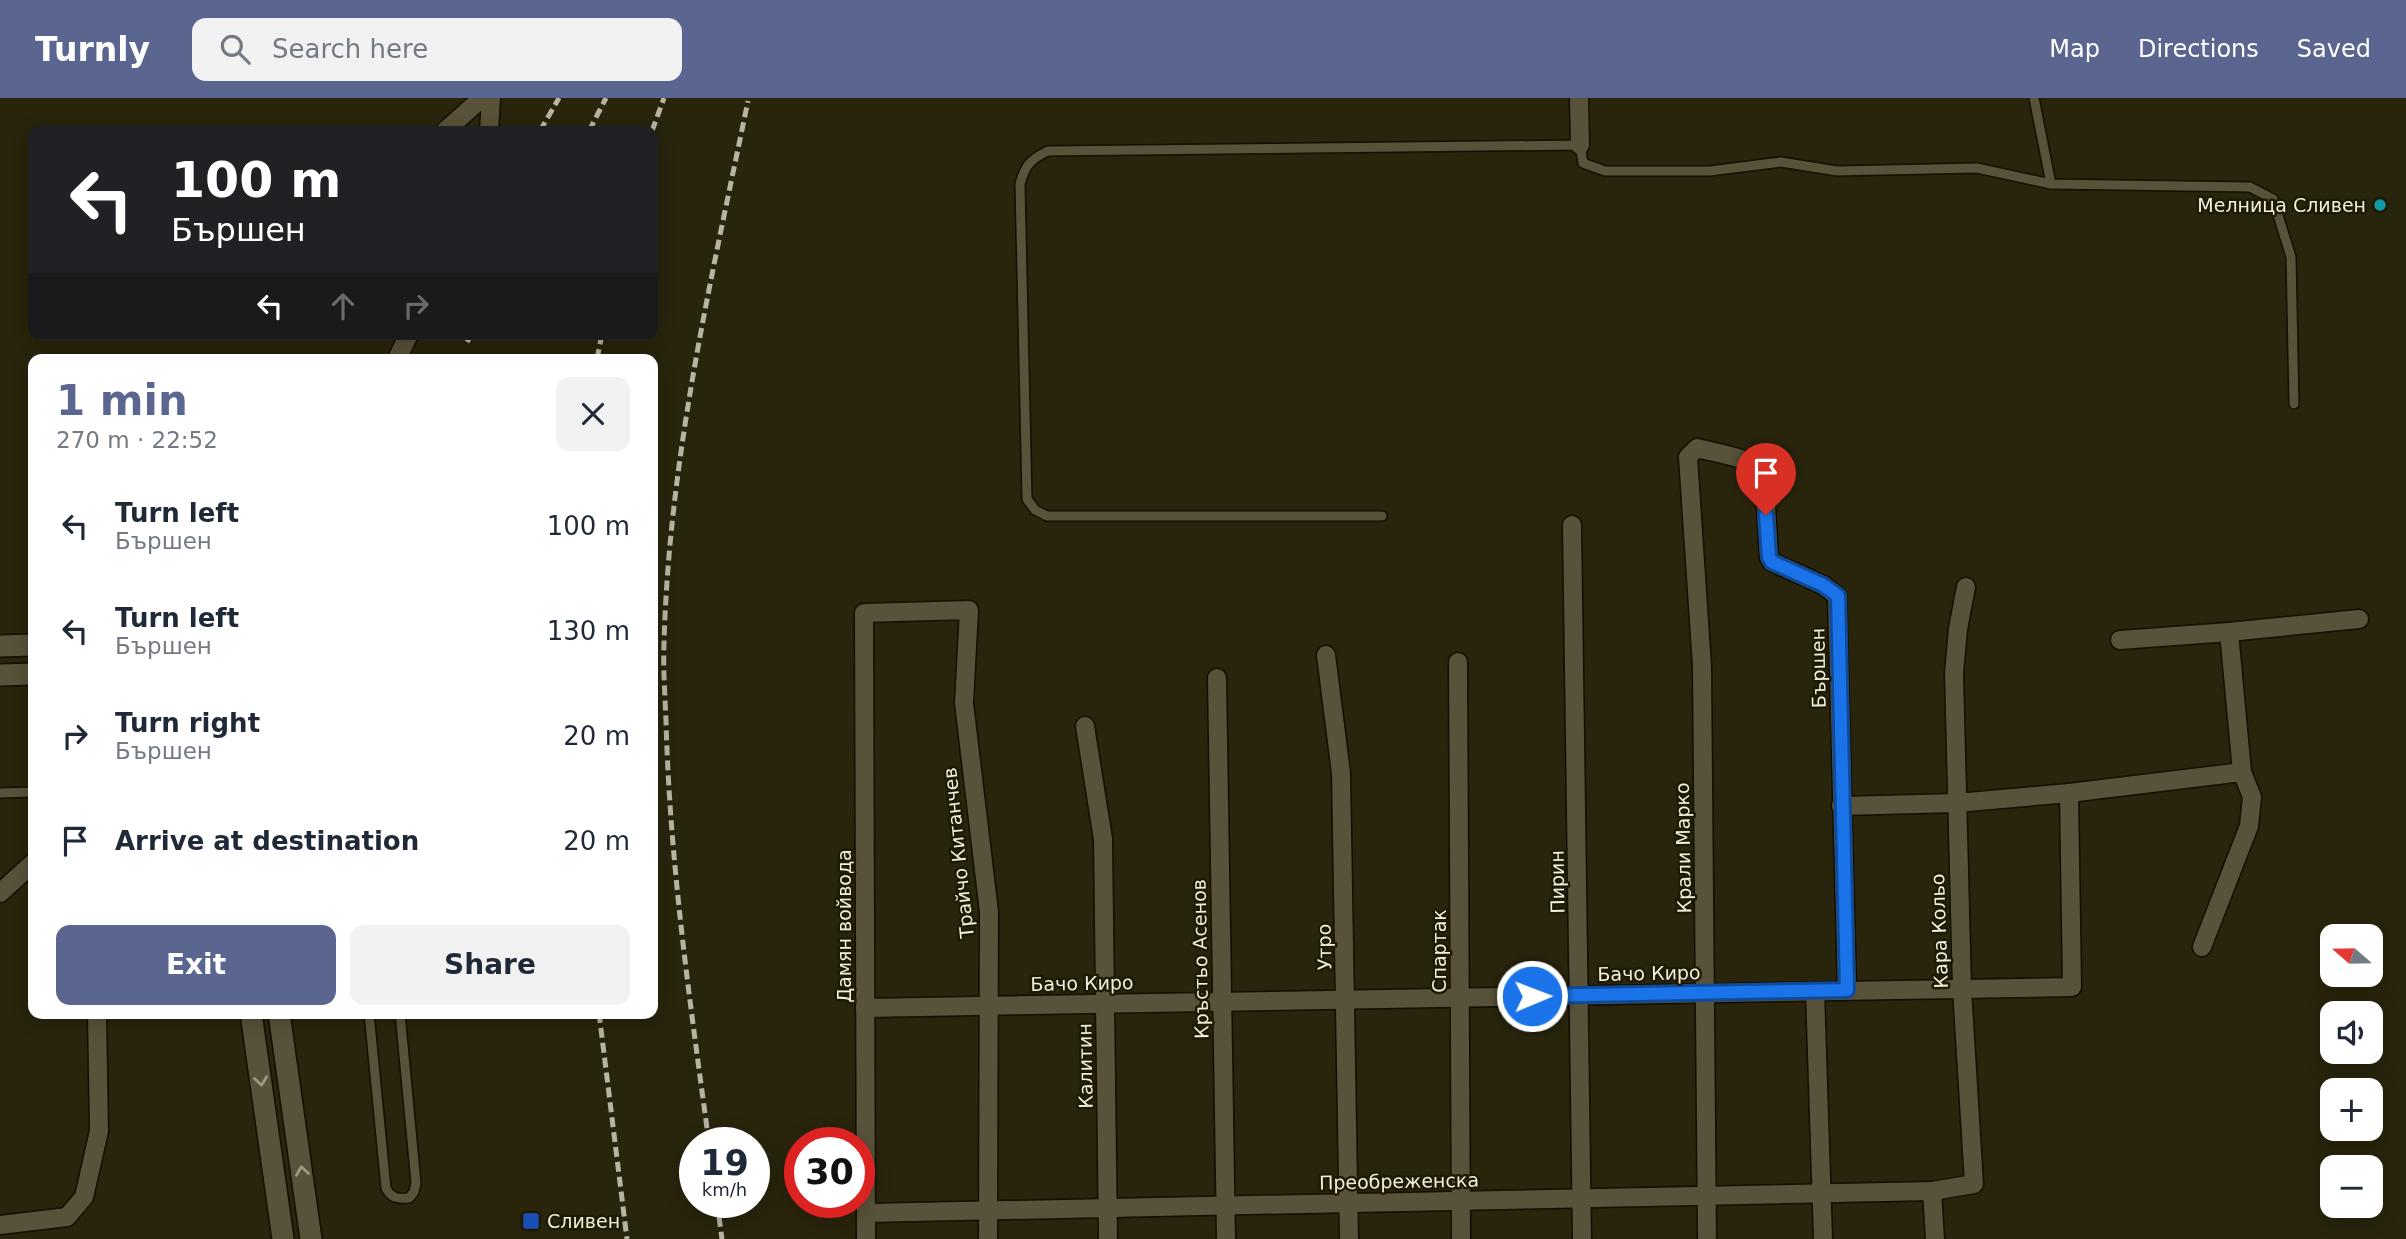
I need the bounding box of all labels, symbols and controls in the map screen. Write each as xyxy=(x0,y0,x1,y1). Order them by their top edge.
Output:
search box xyxy=(192,18,682,81)
text: Turnly xyxy=(35,30,150,69)
icon: search xyxy=(216,30,254,68)
text: Search here xyxy=(272,34,428,64)
text: Map xyxy=(2049,35,2100,63)
text: Directions xyxy=(2138,35,2259,63)
text: Saved xyxy=(2297,35,2371,63)
text: 100 m xyxy=(171,152,341,209)
icon: left xyxy=(56,154,147,245)
place label: Мелница Сливен xyxy=(2197,194,2366,216)
marker: Мелница Сливен xyxy=(2372,197,2388,213)
text: Бършен xyxy=(171,211,306,249)
icon: left xyxy=(251,287,289,325)
icon: ahead xyxy=(324,287,362,325)
icon: right xyxy=(397,287,435,325)
text: 1 min xyxy=(56,376,188,425)
button: close xyxy=(556,377,630,451)
text: 270 m · 22:52 xyxy=(56,427,218,453)
pin xyxy=(1736,443,1796,515)
icon: arrive xyxy=(1747,454,1785,492)
text: Turn left xyxy=(115,498,239,528)
icon: left xyxy=(56,507,94,545)
text: 100 m xyxy=(547,511,630,541)
text: Бършен xyxy=(115,528,212,554)
text: Turn left xyxy=(115,603,239,633)
icon: left xyxy=(56,612,94,650)
text: 130 m xyxy=(547,616,630,646)
street label: Бършен xyxy=(1806,628,1830,708)
text: Бършен xyxy=(115,633,212,659)
text: Turn right xyxy=(115,708,260,738)
icon: right xyxy=(56,717,94,755)
text: 20 m xyxy=(563,721,630,751)
text: Бършен xyxy=(115,738,212,764)
street label: Трайчо Китанчев xyxy=(938,767,978,940)
street label: Крали Марко xyxy=(1671,782,1695,914)
icon: arrive xyxy=(56,822,94,860)
text: Arrive at destination xyxy=(115,826,419,856)
text: 20 m xyxy=(563,826,630,856)
street label: Дамян войвода xyxy=(833,849,855,1003)
street label: Пирин xyxy=(1545,850,1569,914)
street label: Кара Кольо xyxy=(1926,873,1952,989)
street label: Кръстьо Асенов xyxy=(1188,879,1212,1039)
street label: Спартак xyxy=(1428,909,1450,993)
street label: Утро xyxy=(1313,924,1335,970)
north arrow xyxy=(2320,924,2384,987)
map controls xyxy=(2320,924,2383,1218)
button: Exit xyxy=(56,925,336,1005)
button: Share xyxy=(350,925,630,1005)
position arrow xyxy=(1495,959,1569,1033)
street label: Бачо Киро xyxy=(1597,961,1701,985)
street label: Бачо Киро xyxy=(1030,971,1134,995)
button: sound xyxy=(2320,1001,2383,1064)
street label: Калитин xyxy=(1073,1023,1097,1109)
one-way arrow xyxy=(253,1075,268,1087)
button: + xyxy=(2320,1078,2383,1141)
speed limit sign: 30 xyxy=(784,1127,875,1218)
text: 19 xyxy=(700,1143,749,1183)
button: − xyxy=(2320,1155,2383,1218)
one-way arrow xyxy=(294,1166,309,1177)
street label: Преобреженска xyxy=(1319,1169,1479,1193)
text: km/h xyxy=(702,1179,747,1200)
place label: Сливен xyxy=(547,1210,620,1232)
marker: Сливен xyxy=(521,1211,541,1231)

